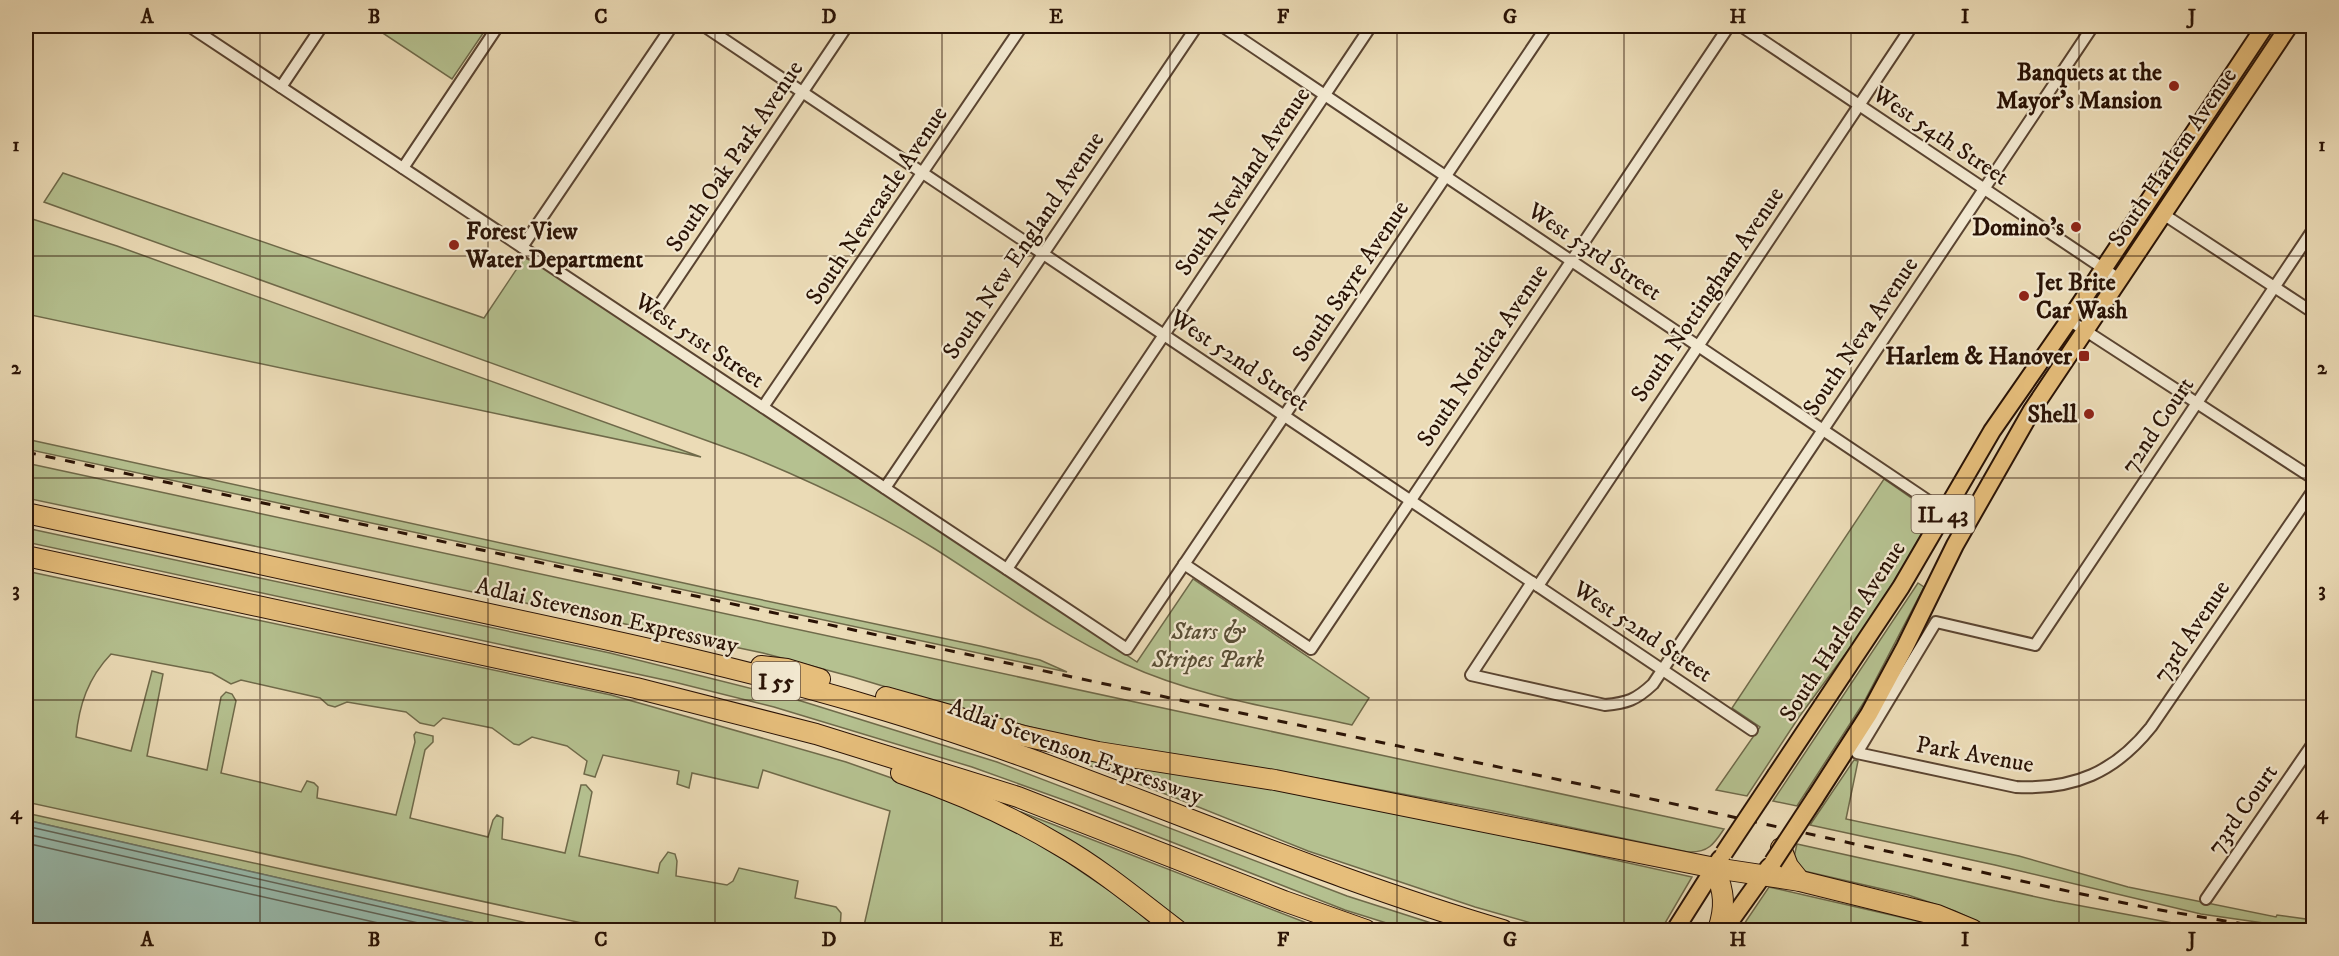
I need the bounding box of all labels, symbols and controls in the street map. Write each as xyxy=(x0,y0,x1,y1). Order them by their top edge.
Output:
text: A xyxy=(140,5,155,30)
text: B xyxy=(368,5,380,30)
text: C xyxy=(594,5,608,30)
text: D xyxy=(822,5,837,30)
text: E xyxy=(1049,5,1063,30)
text: F xyxy=(1277,5,1290,30)
text: G xyxy=(1503,5,1517,30)
text: H xyxy=(1730,5,1747,30)
text: I xyxy=(1961,5,1969,30)
text: J xyxy=(2186,5,2196,30)
street label: South Oak Park Avenue xyxy=(660,55,810,258)
place label: Banquets at the Mayor's Mansion xyxy=(1996,58,2162,116)
street label: South Harlem Avenue xyxy=(2102,62,2244,253)
street label: West 54th Street xyxy=(1866,79,2015,193)
marker: Banquets at the Mayor's Mansion xyxy=(2167,79,2181,93)
street label: South Newland Avenue xyxy=(1168,81,1317,282)
street label: South Newcastle Avenue xyxy=(799,100,955,311)
street label: South New England Avenue xyxy=(936,126,1111,365)
text: 1 xyxy=(12,133,20,158)
text: 1 xyxy=(2318,133,2326,158)
street label: South Nottingham Avenue xyxy=(1625,181,1791,408)
street label: South Sayre Avenue xyxy=(1286,195,1416,368)
street label: West 53rd Street xyxy=(1521,195,1667,308)
place label: Domino's xyxy=(1972,213,2064,243)
place label: Forest View Water Department xyxy=(465,217,643,275)
marker: Domino's xyxy=(2069,220,2083,234)
marker: Forest View Water Department xyxy=(447,238,461,252)
street label: South Neva Avenue xyxy=(1797,251,1925,422)
street label: South Nordica Avenue xyxy=(1411,258,1555,453)
place label: Jet Brite Car Wash xyxy=(2033,268,2128,326)
street label: West 51st Street xyxy=(628,286,770,395)
marker: Jet Brite Car Wash xyxy=(2017,289,2031,303)
street label: West 52nd Street xyxy=(1163,303,1315,419)
place label: Harlem & Hanover xyxy=(1885,342,2073,372)
marker: Harlem & Hanover xyxy=(2077,349,2091,363)
text: 2 xyxy=(11,356,22,381)
text: 2 xyxy=(2317,356,2328,381)
street label: 72nd Court xyxy=(2115,371,2201,479)
place label: Shell xyxy=(2028,400,2078,430)
marker: Shell xyxy=(2082,407,2096,421)
road number: IL 43 xyxy=(1912,495,1974,533)
street label: South Harlem Avenue xyxy=(1773,535,1913,728)
street label: Adlai Stevenson Expressway xyxy=(472,571,742,661)
street label: West 52nd Street xyxy=(1566,574,1718,690)
street label: 73rd Avenue xyxy=(2147,575,2237,688)
text: 3 xyxy=(12,578,20,603)
text: 3 xyxy=(2318,578,2326,603)
park label: Stars & Stripes Park xyxy=(1151,617,1264,675)
road number: I 55 xyxy=(752,662,800,700)
street label: Adlai Stevenson Expressway xyxy=(944,692,1208,812)
street label: Park Avenue xyxy=(1914,730,2036,780)
street label: 73rd Court xyxy=(2201,758,2285,861)
text: 4 xyxy=(10,801,23,826)
text: 4 xyxy=(2316,801,2329,826)
text: A xyxy=(140,928,155,953)
text: B xyxy=(368,928,380,953)
text: C xyxy=(594,928,608,953)
text: D xyxy=(822,928,837,953)
text: E xyxy=(1049,928,1063,953)
text: F xyxy=(1277,928,1290,953)
text: G xyxy=(1503,928,1517,953)
text: H xyxy=(1730,928,1747,953)
text: I xyxy=(1961,928,1969,953)
text: J xyxy=(2186,928,2196,953)

